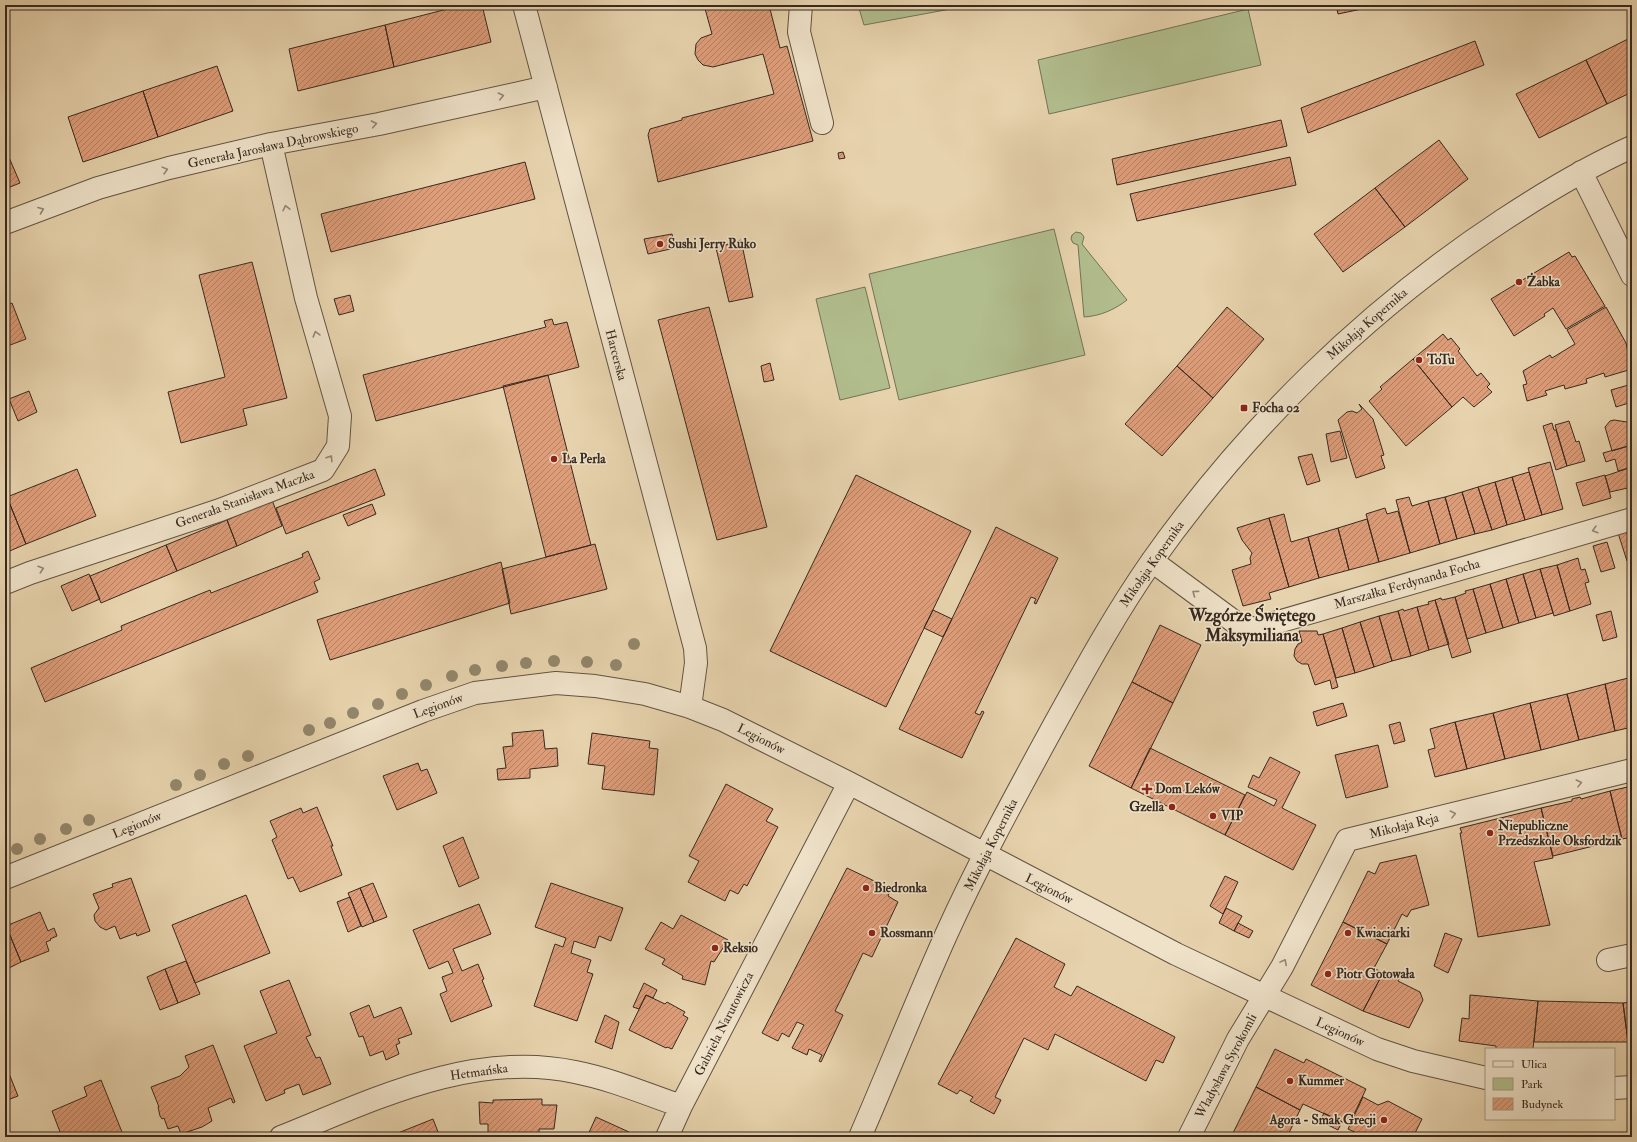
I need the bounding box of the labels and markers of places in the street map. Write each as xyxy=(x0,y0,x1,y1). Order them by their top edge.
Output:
place label: Sushi Jerry Ruko xyxy=(668,236,757,253)
marker: Sushi Jerry Ruko xyxy=(655,239,665,249)
place label: Żabka xyxy=(1527,272,1561,290)
marker: Żabka xyxy=(1514,277,1524,287)
place label: ToTu xyxy=(1426,352,1455,368)
marker: ToTu xyxy=(1414,355,1424,365)
place label: Focha 02 xyxy=(1252,400,1300,416)
marker: Focha 02 xyxy=(1239,403,1249,413)
place label: La Perla xyxy=(562,451,606,467)
marker: La Perla xyxy=(549,454,559,464)
place label: Dom Leków xyxy=(1155,781,1221,797)
marker: Dom Leków xyxy=(1142,784,1152,794)
place label: Gzella xyxy=(1129,799,1165,815)
marker: Gzella xyxy=(1167,802,1177,812)
place label: VIP xyxy=(1220,808,1243,824)
marker: VIP xyxy=(1208,811,1218,821)
place label: Niepubliczne Przedszkole Oksfordzik xyxy=(1497,818,1622,849)
marker: Niepubliczne Przedszkole Oksfordzik xyxy=(1485,828,1495,838)
place label: Biedronka xyxy=(874,880,928,896)
marker: Biedronka xyxy=(861,883,871,893)
place label: Rossmann xyxy=(880,925,933,941)
place label: Kwiaciarki xyxy=(1356,925,1411,941)
marker: Rossmann xyxy=(867,928,877,938)
marker: Kwiaciarki xyxy=(1343,928,1353,938)
place label: Reksio xyxy=(723,940,759,956)
marker: Reksio xyxy=(710,943,720,953)
place label: Piotr Gotowała xyxy=(1336,966,1415,982)
marker: Piotr Gotowała xyxy=(1323,969,1333,979)
place label: Kummer xyxy=(1298,1073,1345,1089)
marker: Kummer xyxy=(1285,1076,1295,1086)
place label: Agora - Smak Grecji xyxy=(1268,1112,1377,1129)
marker: Agora - Smak Grecji xyxy=(1379,1115,1389,1125)

